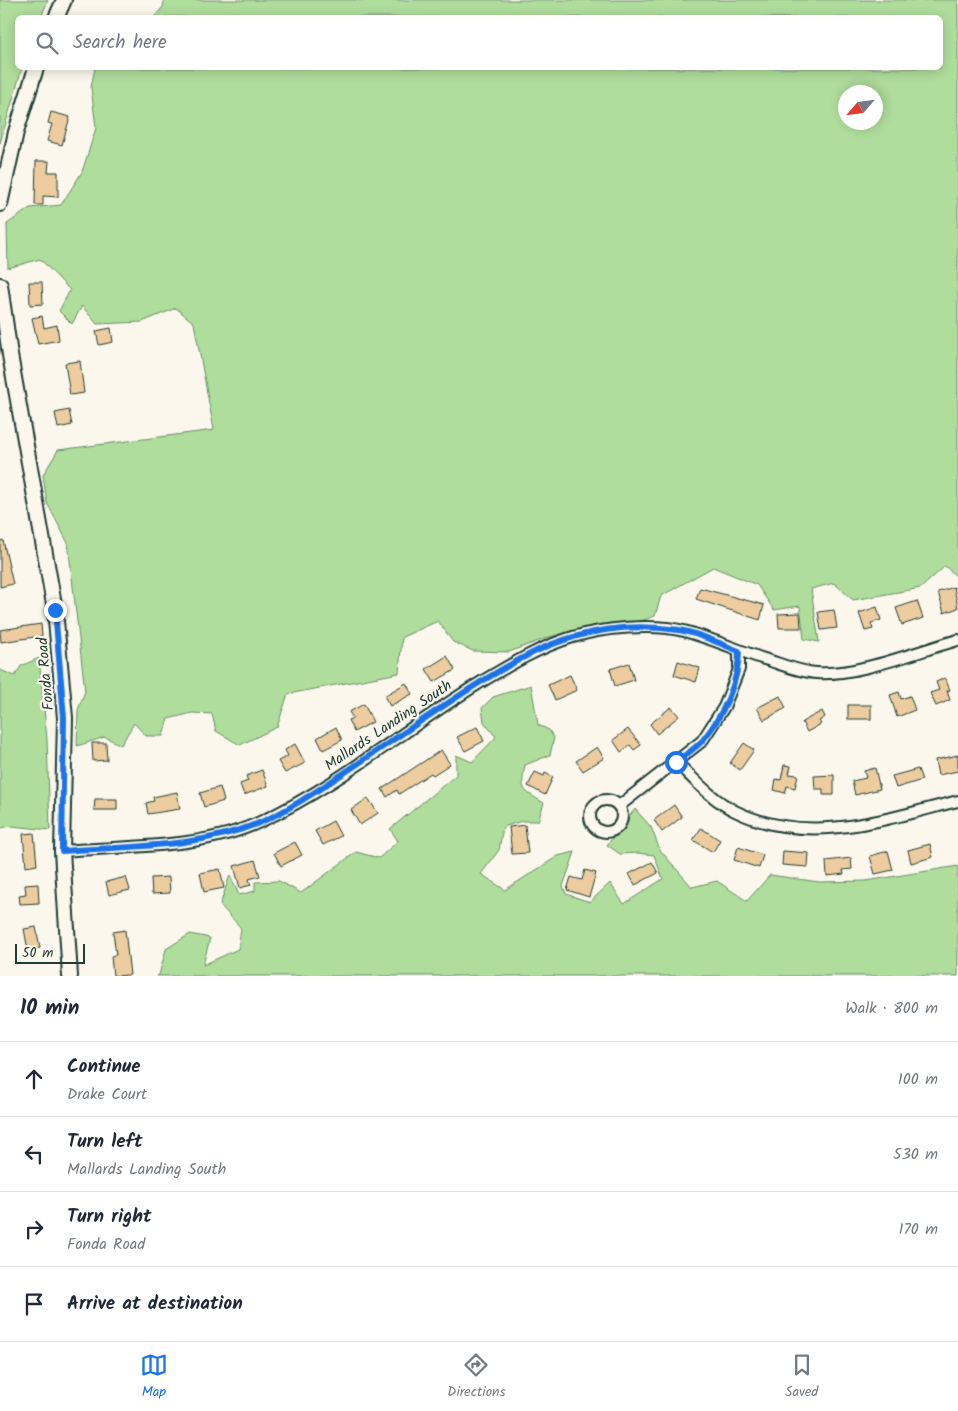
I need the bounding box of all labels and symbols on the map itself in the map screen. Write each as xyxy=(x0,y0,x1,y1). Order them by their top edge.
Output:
north arrow xyxy=(838,85,883,130)
route end xyxy=(44,599,67,622)
street label: Fonda Road xyxy=(31,636,61,711)
street label: Mallards Landing South xyxy=(320,674,457,778)
route start xyxy=(665,751,688,774)
scale bar xyxy=(15,941,85,964)

